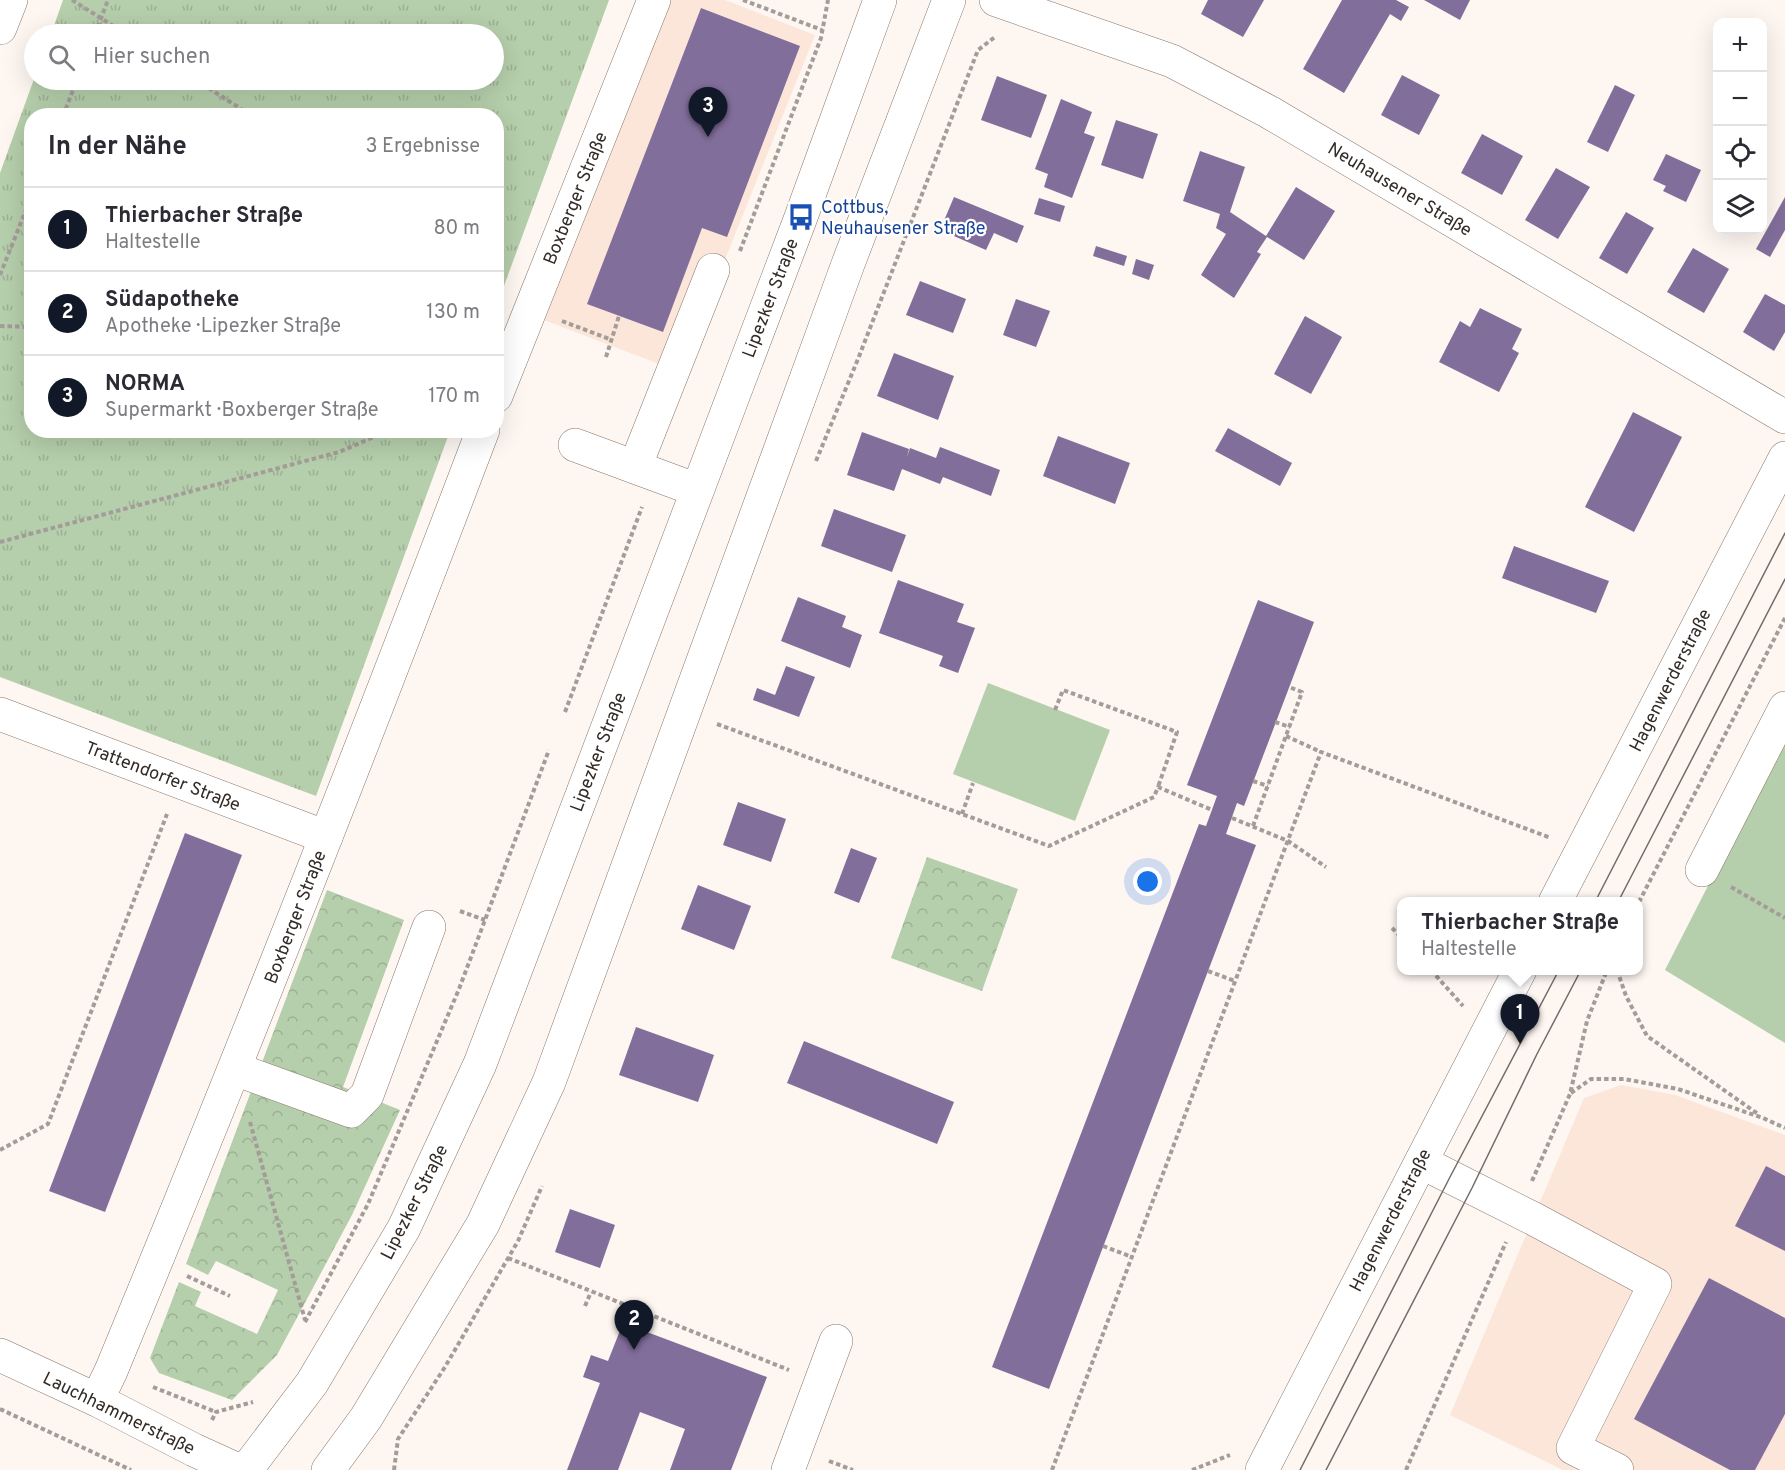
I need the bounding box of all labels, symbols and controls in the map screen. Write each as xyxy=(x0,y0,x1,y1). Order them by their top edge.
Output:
map controls xyxy=(1713,18,1767,234)
button: + xyxy=(1713,18,1767,72)
search box xyxy=(24,24,504,90)
icon: search xyxy=(45,41,78,74)
text: Hier suchen xyxy=(93,44,210,71)
button: − xyxy=(1713,72,1767,126)
pin: 3 xyxy=(688,88,728,137)
button: locate xyxy=(1713,126,1767,180)
street label: Boxberger Straße xyxy=(539,129,614,268)
text: In der Nähe xyxy=(48,131,187,164)
text: 3 Ergebnisse xyxy=(365,134,480,160)
street label: Neuhausener Straße xyxy=(1323,138,1476,242)
button: layers xyxy=(1713,180,1767,234)
place label: Cottbus, Neuhausener Straße xyxy=(821,197,985,241)
bus stop icon: Cottbus, Neuhausener Straße xyxy=(786,202,816,232)
text: Thierbacher Straße xyxy=(105,203,303,230)
text: 1 xyxy=(64,216,72,242)
text: 80 m xyxy=(434,216,480,242)
text: Haltestelle xyxy=(105,230,201,256)
street label: Lipezker Straße xyxy=(738,235,805,362)
text: Südapotheke xyxy=(105,287,239,314)
text: 2 xyxy=(61,300,74,326)
text: 130 m xyxy=(426,300,480,326)
text: Apotheke · Lipezker Straße xyxy=(105,314,341,340)
text: NORMA xyxy=(105,371,185,398)
text: 3 xyxy=(62,384,74,410)
text: 170 m xyxy=(428,384,480,410)
text: Supermarkt · Boxberger Straße xyxy=(105,398,379,424)
street label: Hagenwerderstraße xyxy=(1625,605,1717,756)
street label: Lipezker Straße xyxy=(566,689,633,816)
street label: Trattendorfer Straße xyxy=(82,737,243,818)
street label: Boxberger Straße xyxy=(260,847,332,988)
your location xyxy=(1133,867,1162,896)
popup xyxy=(1397,897,1643,975)
text: Thierbacher Straße xyxy=(1421,910,1619,937)
text: Haltestelle xyxy=(1421,937,1517,963)
pin: 1 xyxy=(1500,994,1540,1044)
street label: Lipezker Straße xyxy=(376,1141,454,1264)
street label: Hagenwerderstraße xyxy=(1345,1145,1437,1296)
pin: 2 xyxy=(614,1300,654,1350)
street label: Lauchhammerstraße xyxy=(39,1368,198,1461)

